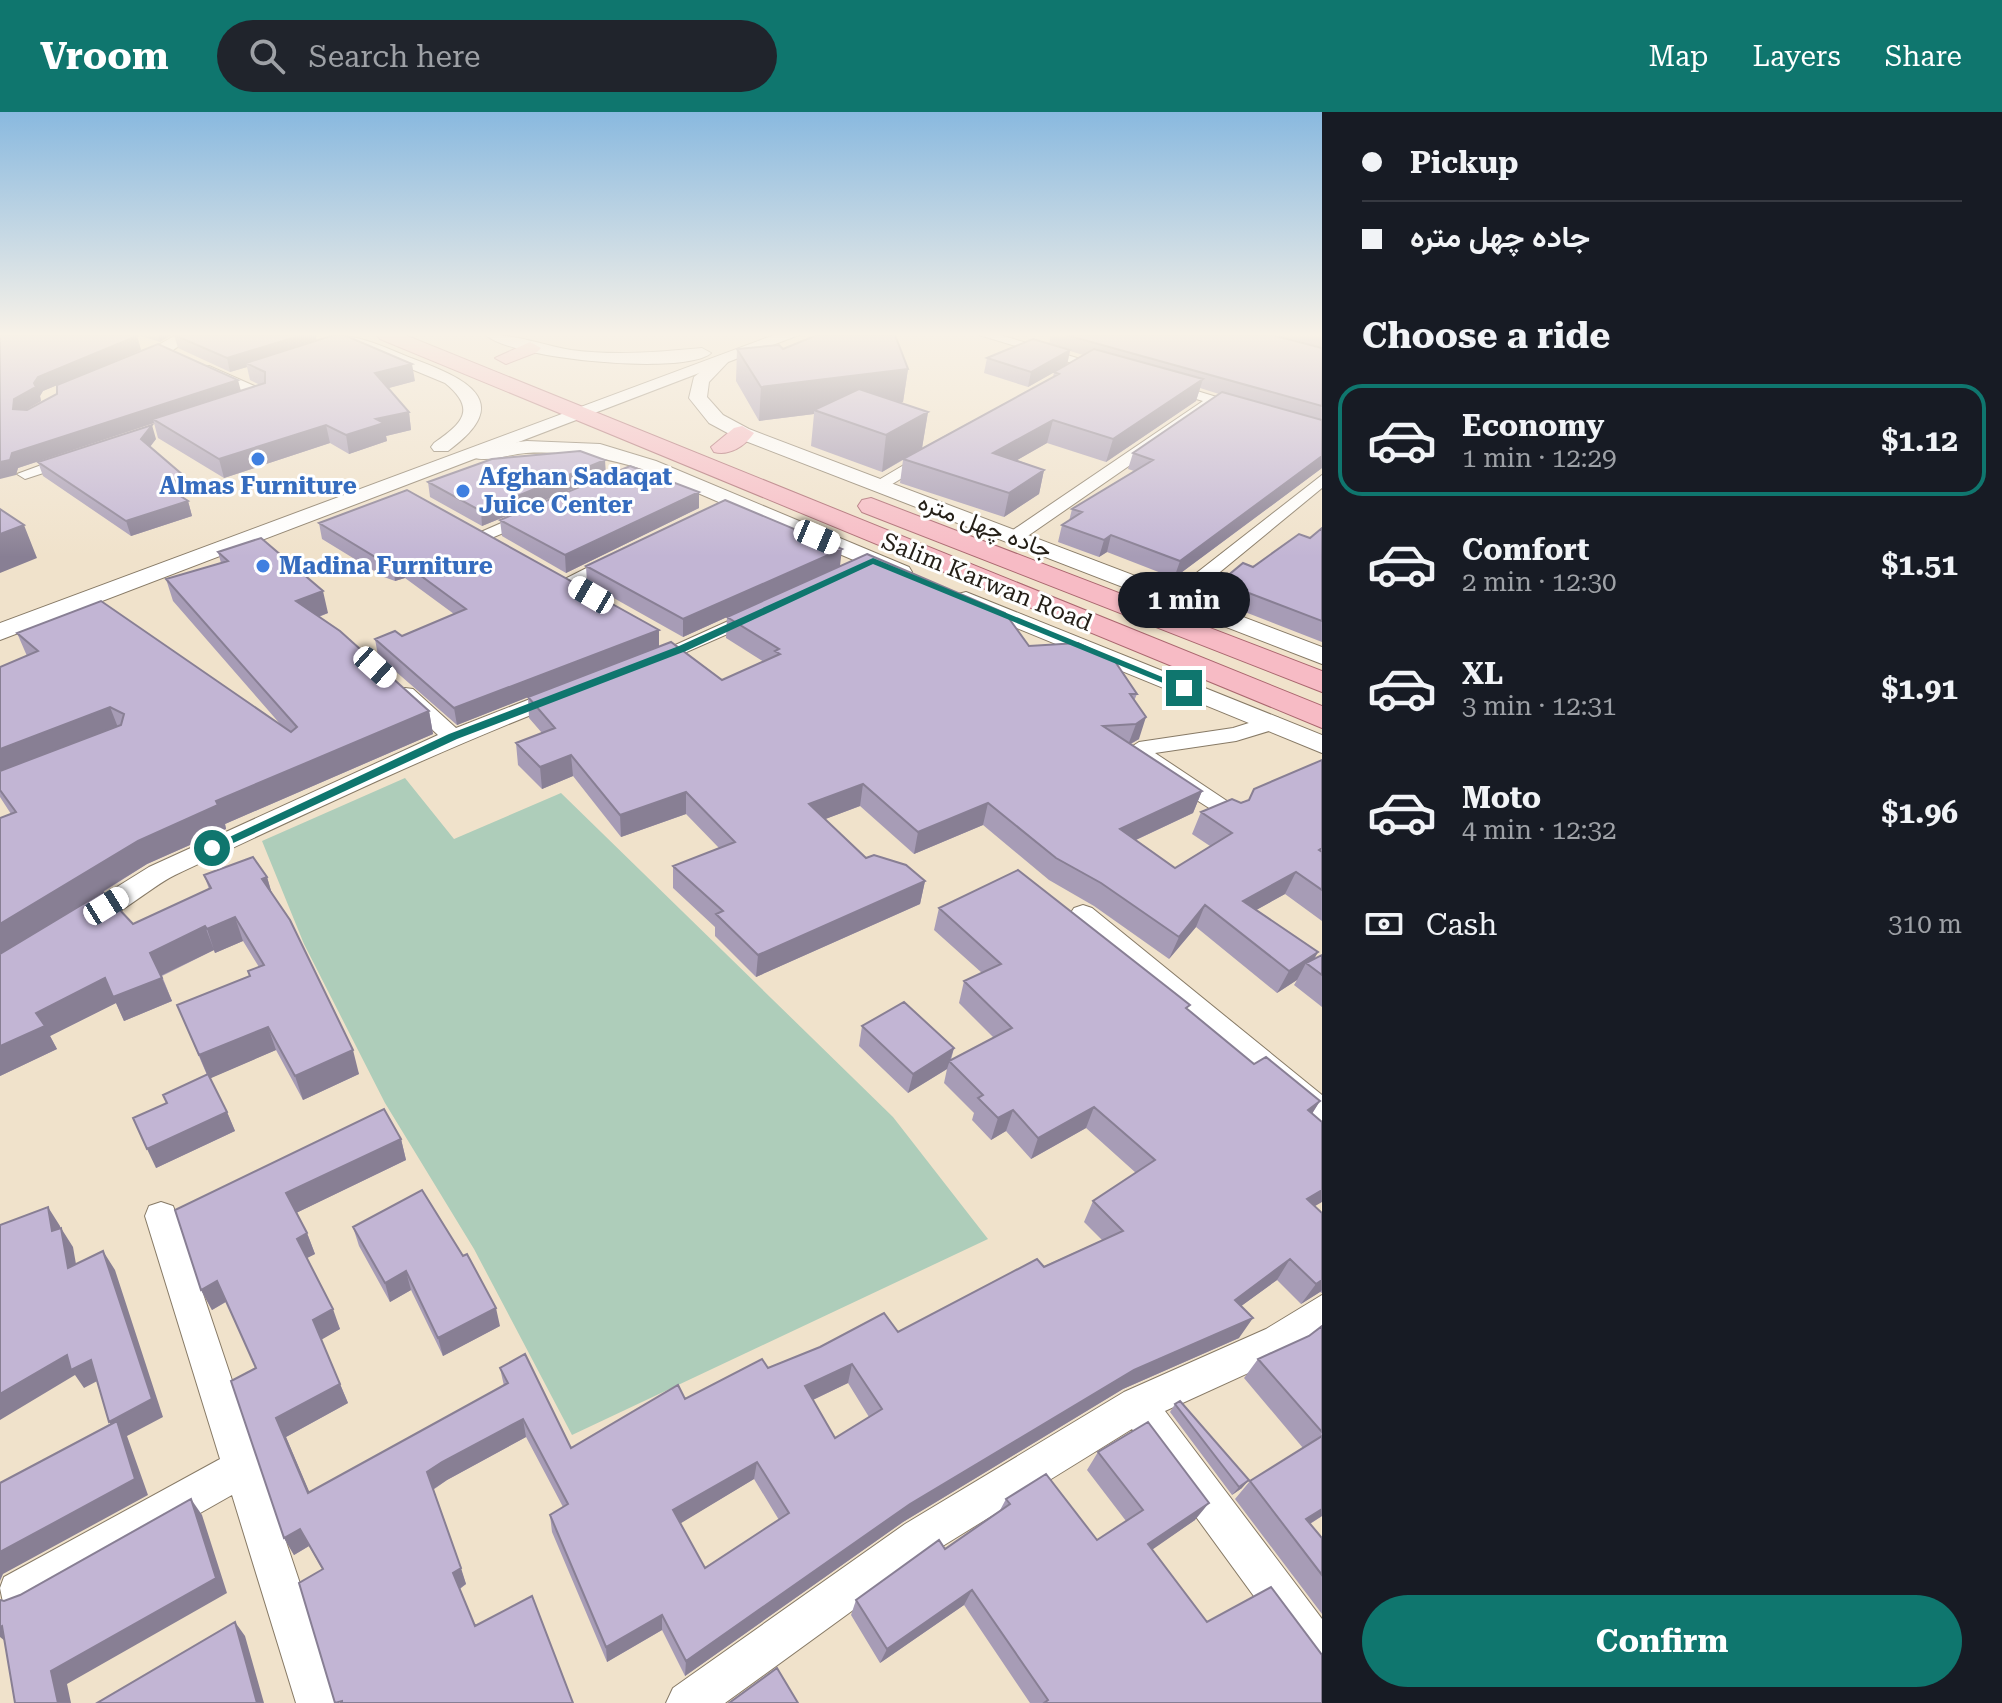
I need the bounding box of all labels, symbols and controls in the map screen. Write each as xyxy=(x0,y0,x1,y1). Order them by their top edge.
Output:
search box xyxy=(217,20,777,92)
text: Vroom xyxy=(40,34,169,78)
icon: search xyxy=(245,34,289,78)
text: Search here xyxy=(309,39,480,74)
text: Map xyxy=(1649,40,1708,73)
text: Layers xyxy=(1752,40,1841,73)
text: Share xyxy=(1885,40,1962,73)
text: Pickup xyxy=(1410,145,1518,180)
text: جاده چهل متره xyxy=(1410,219,1590,254)
text: Choose a ride xyxy=(1362,315,1610,357)
icon: car xyxy=(1366,404,1438,476)
text: Economy xyxy=(1462,408,1604,443)
text: $1.12 xyxy=(1881,423,1958,458)
text: 1 min · 12:29 xyxy=(1462,443,1617,473)
marker: Almas Furniture xyxy=(249,450,267,468)
place label: Afghan Sadaqat Juice Center xyxy=(479,463,673,519)
place label: Almas Furniture xyxy=(159,472,357,500)
marker: Afghan Sadaqat Juice Center xyxy=(454,482,472,500)
street label: جاده چهل متره xyxy=(913,488,1056,566)
car xyxy=(790,517,844,557)
street label: Salim Karwan Road xyxy=(878,527,1096,637)
icon: car xyxy=(1366,528,1438,600)
text: Comfort xyxy=(1462,532,1589,567)
text: $1.51 xyxy=(1881,547,1958,582)
place label: Madina Furniture xyxy=(279,552,493,580)
marker: Madina Furniture xyxy=(254,557,272,575)
text: 2 min · 12:30 xyxy=(1462,567,1617,597)
callout: 1 min xyxy=(1118,572,1250,628)
car xyxy=(564,573,618,617)
text: 1 min xyxy=(1148,585,1220,615)
car xyxy=(349,642,401,692)
icon: car xyxy=(1366,652,1438,724)
text: XL xyxy=(1462,656,1503,691)
route end xyxy=(1166,670,1202,706)
text: $1.91 xyxy=(1881,671,1958,706)
text: 3 min · 12:31 xyxy=(1462,691,1617,721)
icon: car xyxy=(1366,776,1438,848)
text: Moto xyxy=(1462,780,1541,815)
text: $1.96 xyxy=(1881,795,1958,830)
text: 4 min · 12:32 xyxy=(1462,815,1617,845)
route start xyxy=(194,830,230,866)
car xyxy=(79,883,133,929)
icon: cash xyxy=(1362,902,1406,946)
text: Cash xyxy=(1426,907,1497,942)
text: 310 m xyxy=(1888,909,1962,939)
button: Confirm xyxy=(1362,1595,1962,1687)

